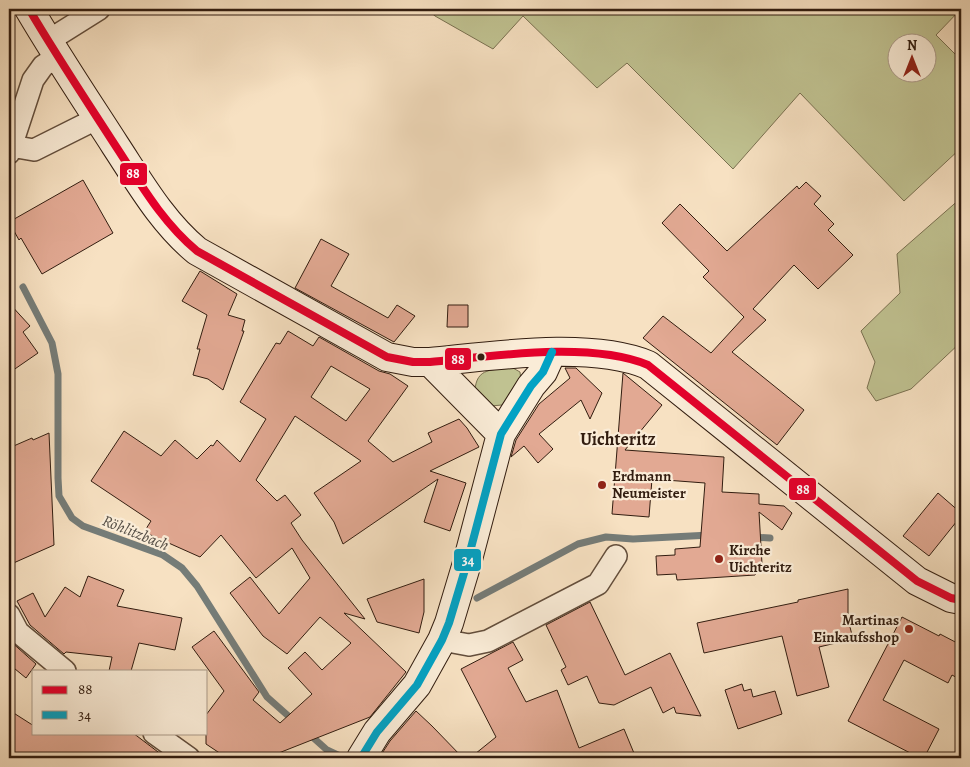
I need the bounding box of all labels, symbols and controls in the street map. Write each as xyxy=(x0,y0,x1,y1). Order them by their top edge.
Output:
north arrow xyxy=(888,32,938,82)
text: N xyxy=(907,36,917,55)
line badge: 88 xyxy=(119,162,148,186)
text: 88 xyxy=(126,164,140,183)
line badge: 88 xyxy=(444,347,472,371)
text: 88 xyxy=(451,350,465,369)
unlabelled marker xyxy=(476,352,486,362)
district label: Uichteritz xyxy=(580,427,656,451)
place label: Erdmann Neumeister xyxy=(612,466,686,503)
line badge: 88 xyxy=(788,477,817,501)
marker: Erdmann Neumeister xyxy=(596,479,608,491)
text: 88 xyxy=(796,480,810,499)
water label: Röhlitzbach xyxy=(99,510,172,556)
place label: Kirche Uichteritz xyxy=(729,540,792,577)
line badge: 34 xyxy=(453,548,482,572)
text: 34 xyxy=(462,551,475,570)
marker: Kirche Uichteritz xyxy=(713,553,725,565)
place label: Martinas Einkaufsshop xyxy=(813,610,899,647)
marker: Martinas Einkaufsshop xyxy=(903,623,915,635)
legend xyxy=(32,670,208,734)
text: 88 xyxy=(78,679,93,699)
text: 34 xyxy=(78,705,91,725)

